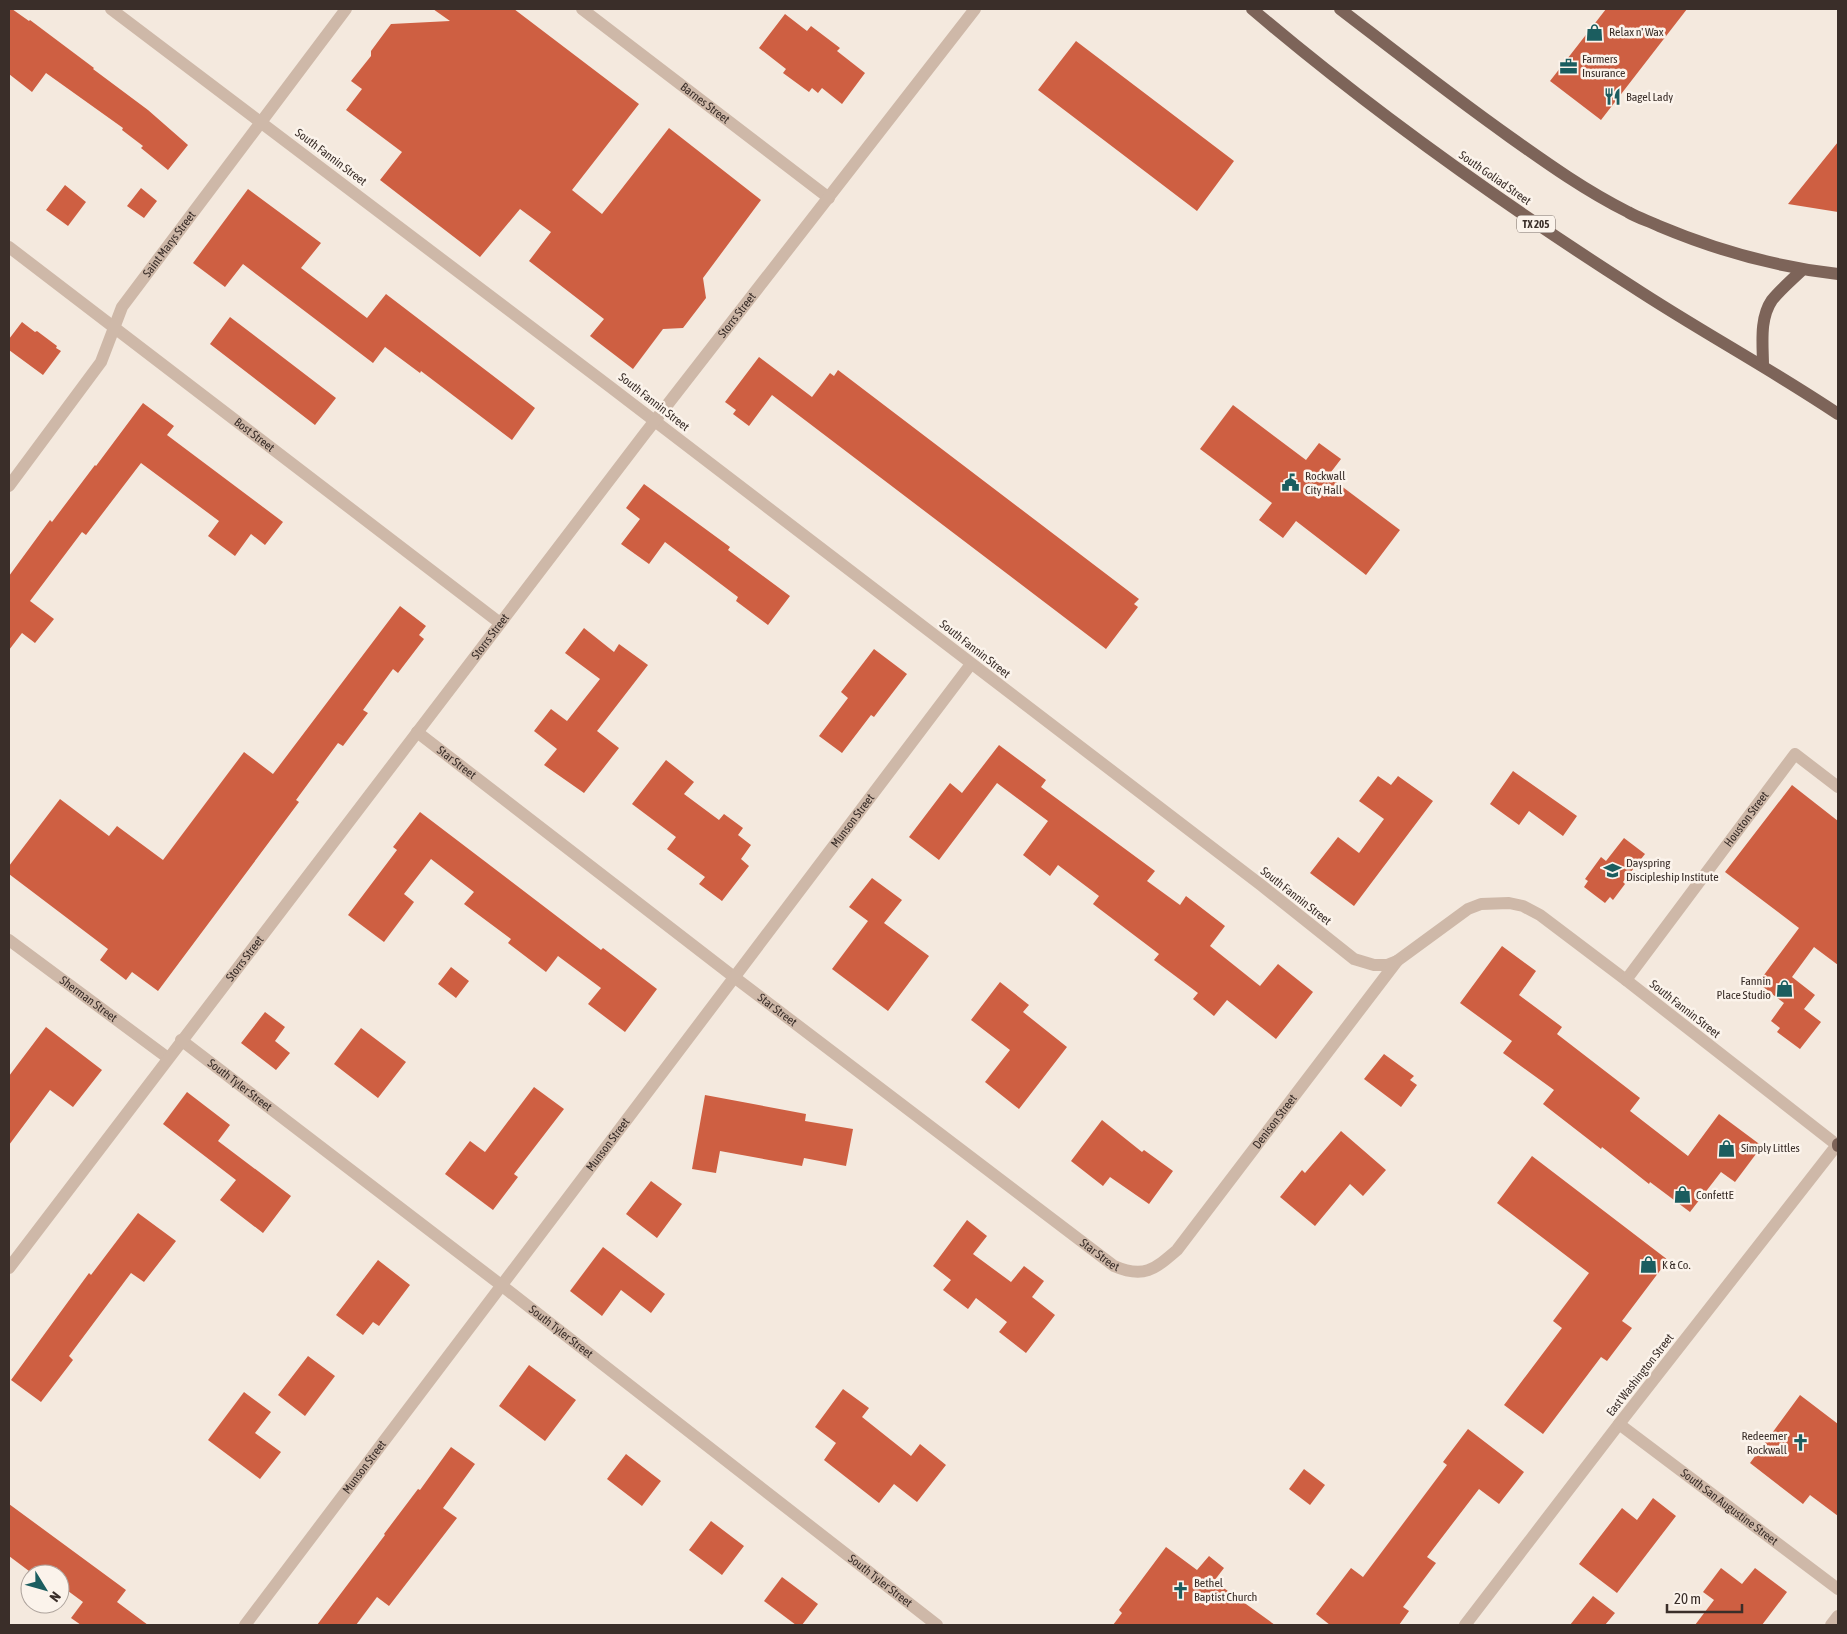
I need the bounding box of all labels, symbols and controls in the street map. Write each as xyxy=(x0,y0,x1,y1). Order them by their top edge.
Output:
shop icon: Relax n' Wax xyxy=(1585,22,1605,42)
place label: Relax n' Wax xyxy=(1609,25,1664,39)
place label: Farmers Insurance xyxy=(1582,52,1626,80)
office icon: Farmers Insurance xyxy=(1558,56,1578,76)
street label: Barnes Street xyxy=(678,80,733,127)
restaurant icon: Bagel Lady xyxy=(1602,87,1622,107)
place label: Bagel Lady xyxy=(1626,90,1673,104)
street label: South Fannin Street xyxy=(293,126,370,189)
street label: South Goliad Street xyxy=(1456,148,1534,208)
street label: Saint Marys Street xyxy=(140,208,199,280)
road number: TX 205 xyxy=(1517,215,1555,232)
street label: Storrs Street xyxy=(715,289,759,341)
street label: South Fannin Street xyxy=(616,370,693,434)
street label: Bost Street xyxy=(231,415,278,455)
place label: Rockwall City Hall xyxy=(1305,469,1346,497)
public building icon: Rockwall City Hall xyxy=(1281,473,1301,493)
street label: Storrs Street xyxy=(468,611,512,662)
street label: South Fannin Street xyxy=(937,617,1014,681)
street label: Star Street xyxy=(434,743,479,782)
street label: Houston Street xyxy=(1721,788,1772,849)
street label: Munson Street xyxy=(828,791,878,850)
place label: Dayspring Discipleship Institute xyxy=(1626,856,1719,884)
school or university icon: Dayspring Discipleship Institute xyxy=(1602,860,1622,880)
street label: South Fannin Street xyxy=(1258,864,1335,928)
street label: Storrs Street xyxy=(223,933,267,984)
street label: Sherman Street xyxy=(57,973,120,1025)
place label: Fannin Place Studio xyxy=(1716,974,1771,1002)
street label: South Fannin Street xyxy=(1647,977,1724,1041)
shop icon: Fannin Place Studio xyxy=(1775,978,1795,998)
street label: Star Street xyxy=(755,991,800,1030)
street label: South Tyler Street xyxy=(205,1056,275,1114)
street label: Denison Street xyxy=(1250,1091,1300,1151)
street label: Munson Street xyxy=(583,1115,633,1174)
shop icon: Simply Littles xyxy=(1717,1138,1737,1158)
place label: Simply Littles xyxy=(1741,1141,1800,1155)
shop icon: ConfettE xyxy=(1672,1185,1692,1205)
place label: ConfettE xyxy=(1696,1188,1734,1202)
street label: Star Street xyxy=(1077,1236,1122,1275)
shop icon: K & Co. xyxy=(1638,1255,1658,1275)
place label: K & Co. xyxy=(1662,1258,1691,1272)
street label: South Tyler Street xyxy=(526,1302,596,1361)
street label: East Washington Street xyxy=(1604,1331,1677,1419)
place label: Redeemer Rockwall xyxy=(1741,1429,1788,1457)
church icon: Redeemer Rockwall xyxy=(1791,1433,1811,1453)
street label: Munson Street xyxy=(340,1437,389,1497)
street label: South San Augustine Street xyxy=(1678,1466,1781,1548)
street label: South Tyler Street xyxy=(846,1551,915,1610)
north arrow xyxy=(20,1564,70,1614)
place label: Bethel Baptist Church xyxy=(1194,1576,1257,1604)
church icon: Bethel Baptist Church xyxy=(1170,1580,1190,1600)
scale bar xyxy=(1667,1582,1742,1614)
text: N xyxy=(47,1589,64,1605)
text: 20 m xyxy=(1674,1590,1701,1607)

